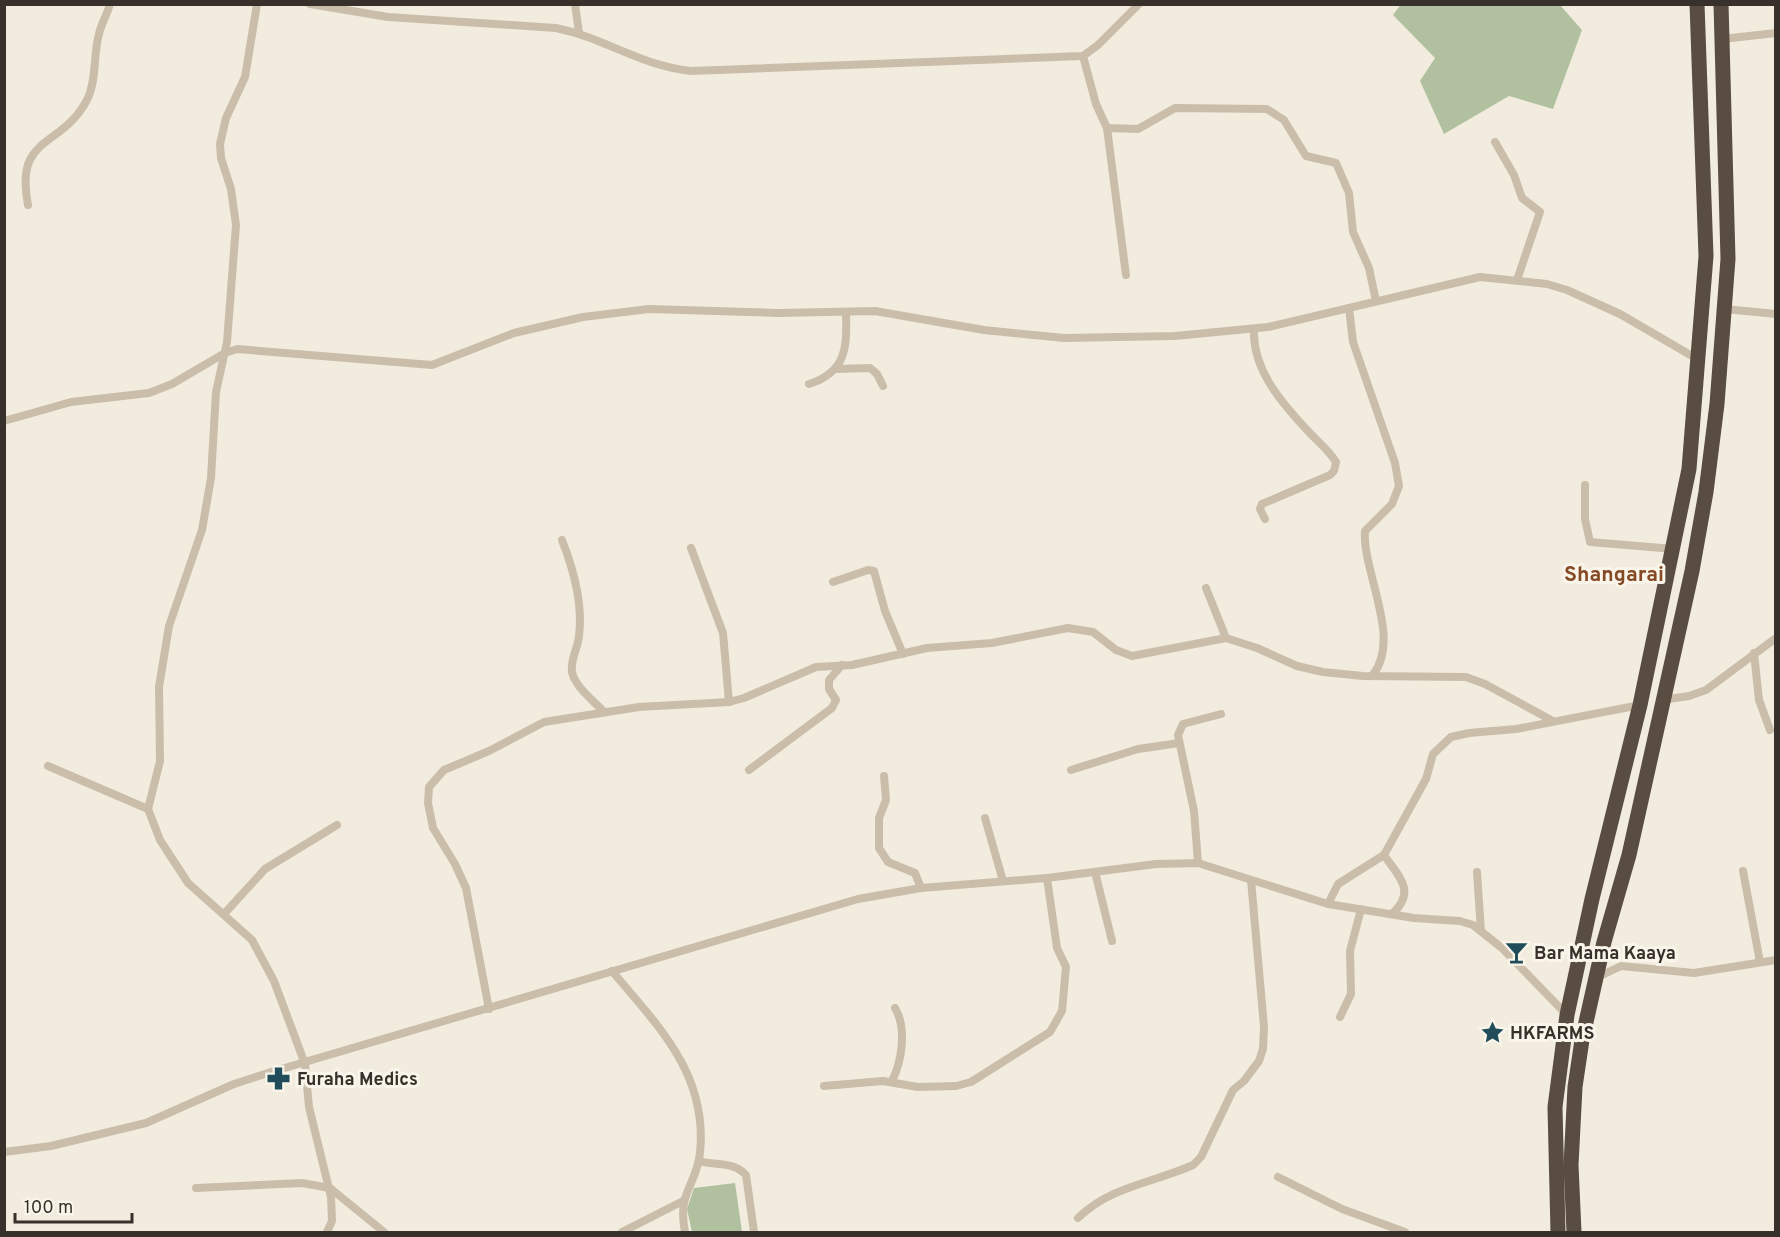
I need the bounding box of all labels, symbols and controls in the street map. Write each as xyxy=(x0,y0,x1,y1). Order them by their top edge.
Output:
district label: Shangarai xyxy=(1564,562,1664,589)
bar icon: Bar Mama Kaaya xyxy=(1503,940,1529,966)
place label: Bar Mama Kaaya xyxy=(1534,943,1676,966)
place icon: HKFARMS xyxy=(1479,1020,1505,1046)
place label: HKFARMS xyxy=(1510,1023,1594,1046)
pharmacy icon: Furaha Medics xyxy=(266,1066,292,1092)
place label: Furaha Medics xyxy=(297,1069,418,1092)
scale bar xyxy=(15,1186,132,1224)
text: 100 m xyxy=(24,1197,73,1220)

